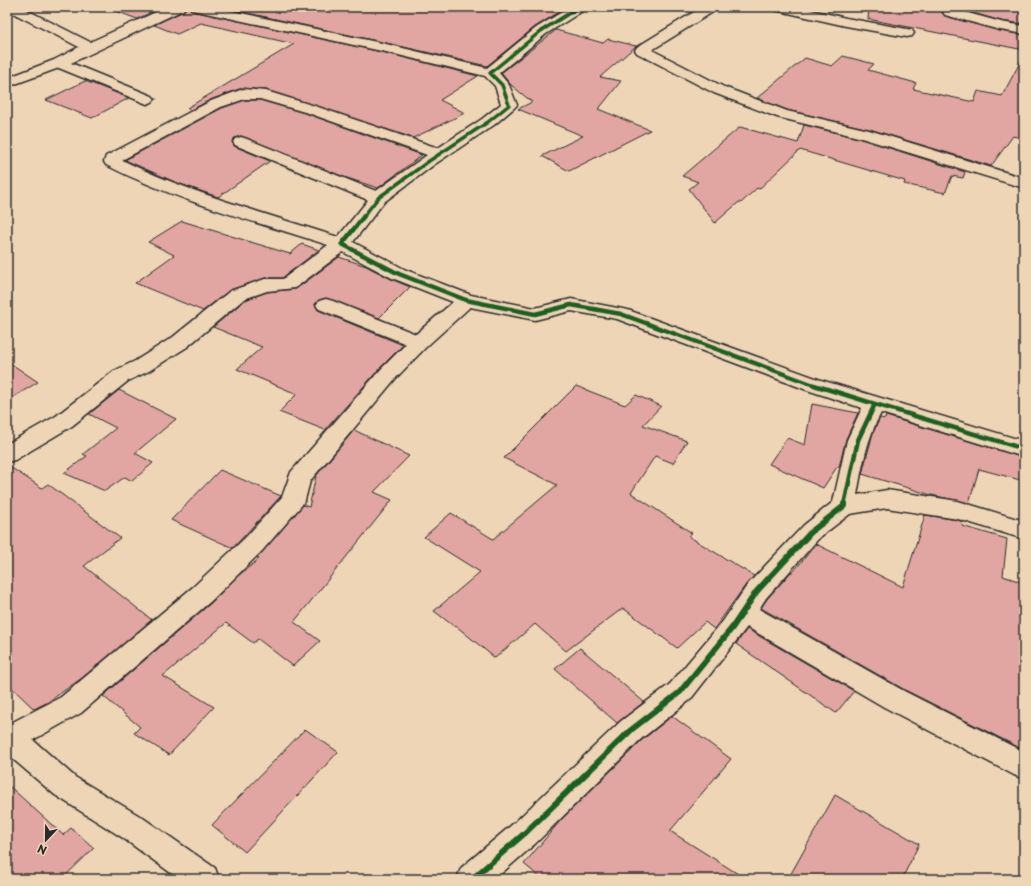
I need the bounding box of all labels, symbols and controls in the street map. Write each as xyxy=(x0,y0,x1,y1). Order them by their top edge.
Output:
north arrow xyxy=(26,820,66,860)
text: N xyxy=(35,840,49,859)

